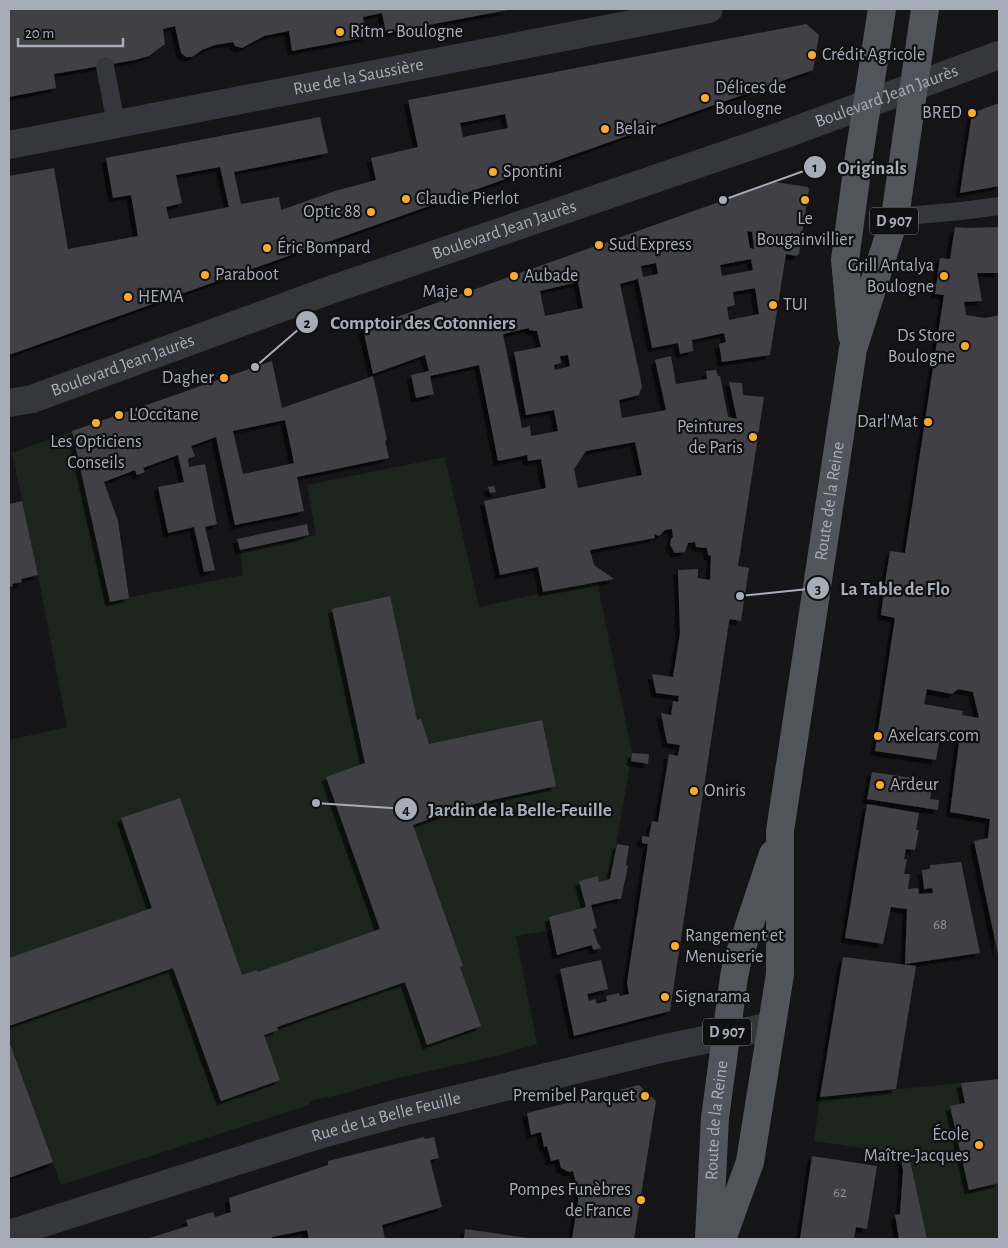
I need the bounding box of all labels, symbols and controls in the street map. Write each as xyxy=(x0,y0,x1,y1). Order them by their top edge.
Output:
scale bar xyxy=(18,15,122,47)
place label: Ritm - Boulogne xyxy=(350,23,463,41)
text: 20 m xyxy=(25,26,54,41)
marker: Ritm - Boulogne xyxy=(334,26,346,38)
place label: Crédit Agricole xyxy=(822,46,925,64)
marker: Crédit Agricole xyxy=(806,49,818,61)
street label: Rue de la Saussière xyxy=(292,56,425,99)
street label: Boulevard Jean Jaurès xyxy=(813,62,961,131)
place label: Délices de Boulogne xyxy=(715,79,786,118)
marker: Délices de Boulogne xyxy=(699,92,711,104)
place label: BRED xyxy=(922,104,962,122)
marker: BRED xyxy=(966,107,978,119)
place label: Belair xyxy=(615,120,656,138)
marker: Belair xyxy=(599,123,611,135)
callout: Originals xyxy=(802,150,917,184)
text: Originals xyxy=(837,159,907,178)
text: 1 xyxy=(812,160,818,175)
place label: Spontini xyxy=(503,163,562,181)
marker: Spontini xyxy=(487,166,499,178)
place label: Claudie Pierlot xyxy=(416,190,519,208)
marker: Claudie Pierlot xyxy=(400,193,412,205)
marker: Le Bougainvillier xyxy=(799,194,811,206)
street label: Boulevard Jean Jaurès xyxy=(430,197,579,263)
place label: Optic 88 xyxy=(303,203,361,221)
marker: Optic 88 xyxy=(365,206,377,218)
road number: D 907 xyxy=(870,208,918,235)
place label: Le Bougainvillier xyxy=(757,210,854,249)
place label: Éric Bompard xyxy=(277,236,371,257)
place label: Sud Express xyxy=(609,236,692,254)
marker: Sud Express xyxy=(593,239,605,251)
marker: Éric Bompard xyxy=(261,242,273,254)
place label: Grill Antalya Boulogne xyxy=(848,257,934,296)
place label: Paraboot xyxy=(215,266,279,284)
place label: Aubade xyxy=(524,267,578,285)
marker: Paraboot xyxy=(199,269,211,281)
marker: Aubade xyxy=(508,270,520,282)
marker: Grill Antalya Boulogne xyxy=(938,270,950,282)
place label: Maje xyxy=(423,283,458,301)
marker: Maje xyxy=(462,286,474,298)
place label: HEMA xyxy=(138,288,184,306)
marker: HEMA xyxy=(122,291,134,303)
place label: TUI xyxy=(783,296,808,314)
marker: TUI xyxy=(767,299,779,311)
callout: Comptoir des Cotonniers xyxy=(295,305,525,339)
text: Comptoir des Cotonniers xyxy=(330,314,516,333)
text: 2 xyxy=(303,316,311,331)
place label: Ds Store Boulogne xyxy=(888,327,955,366)
street label: Boulevard Jean Jaurès xyxy=(49,331,197,400)
marker: Ds Store Boulogne xyxy=(959,340,971,352)
place label: Dagher xyxy=(162,369,214,387)
marker: Dagher xyxy=(218,372,230,384)
place label: L'Occitane xyxy=(129,406,199,424)
marker: L'Occitane xyxy=(113,409,125,421)
place label: Darl'Mat xyxy=(857,413,918,431)
marker: Darl'Mat xyxy=(922,416,934,428)
marker: Les Opticiens Conseils xyxy=(90,417,102,429)
place label: Peintures de Paris xyxy=(677,418,743,457)
marker: Peintures de Paris xyxy=(747,431,759,443)
place label: Les Opticiens Conseils xyxy=(50,433,142,472)
street label: Route de la Reine xyxy=(812,440,848,562)
callout: La Table de Flo xyxy=(805,571,960,605)
text: La Table de Flo xyxy=(840,580,950,599)
text: 3 xyxy=(815,582,821,597)
place label: Axelcars.com xyxy=(888,727,979,745)
marker: Axelcars.com xyxy=(872,730,884,742)
place label: Ardeur xyxy=(890,776,939,794)
marker: Ardeur xyxy=(874,779,886,791)
place label: Oniris xyxy=(704,782,746,800)
marker: Oniris xyxy=(688,785,700,797)
callout: Jardin de la Belle-Feuille xyxy=(393,792,622,826)
text: Jardin de la Belle-Feuille xyxy=(428,801,612,820)
text: 4 xyxy=(402,803,410,818)
house number: 68 xyxy=(933,917,947,932)
place label: Rangement et Menuiserie xyxy=(685,927,784,966)
marker: Rangement et Menuiserie xyxy=(669,940,681,952)
place label: Signarama xyxy=(675,988,751,1006)
marker: Signarama xyxy=(659,991,671,1003)
road number: D 907 xyxy=(703,1019,751,1046)
street label: Route de la Reine xyxy=(703,1059,732,1181)
place label: Premibel Parquet xyxy=(513,1087,635,1105)
street label: Rue de La Belle Feuille xyxy=(309,1089,463,1146)
marker: Premibel Parquet xyxy=(639,1090,651,1102)
place label: École Maître-Jacques xyxy=(864,1123,969,1165)
marker: École Maître-Jacques xyxy=(973,1139,985,1151)
place label: Pompes Funèbres de France xyxy=(509,1181,631,1220)
house number: 62 xyxy=(833,1185,847,1200)
marker: Pompes Funèbres de France xyxy=(635,1194,647,1206)

